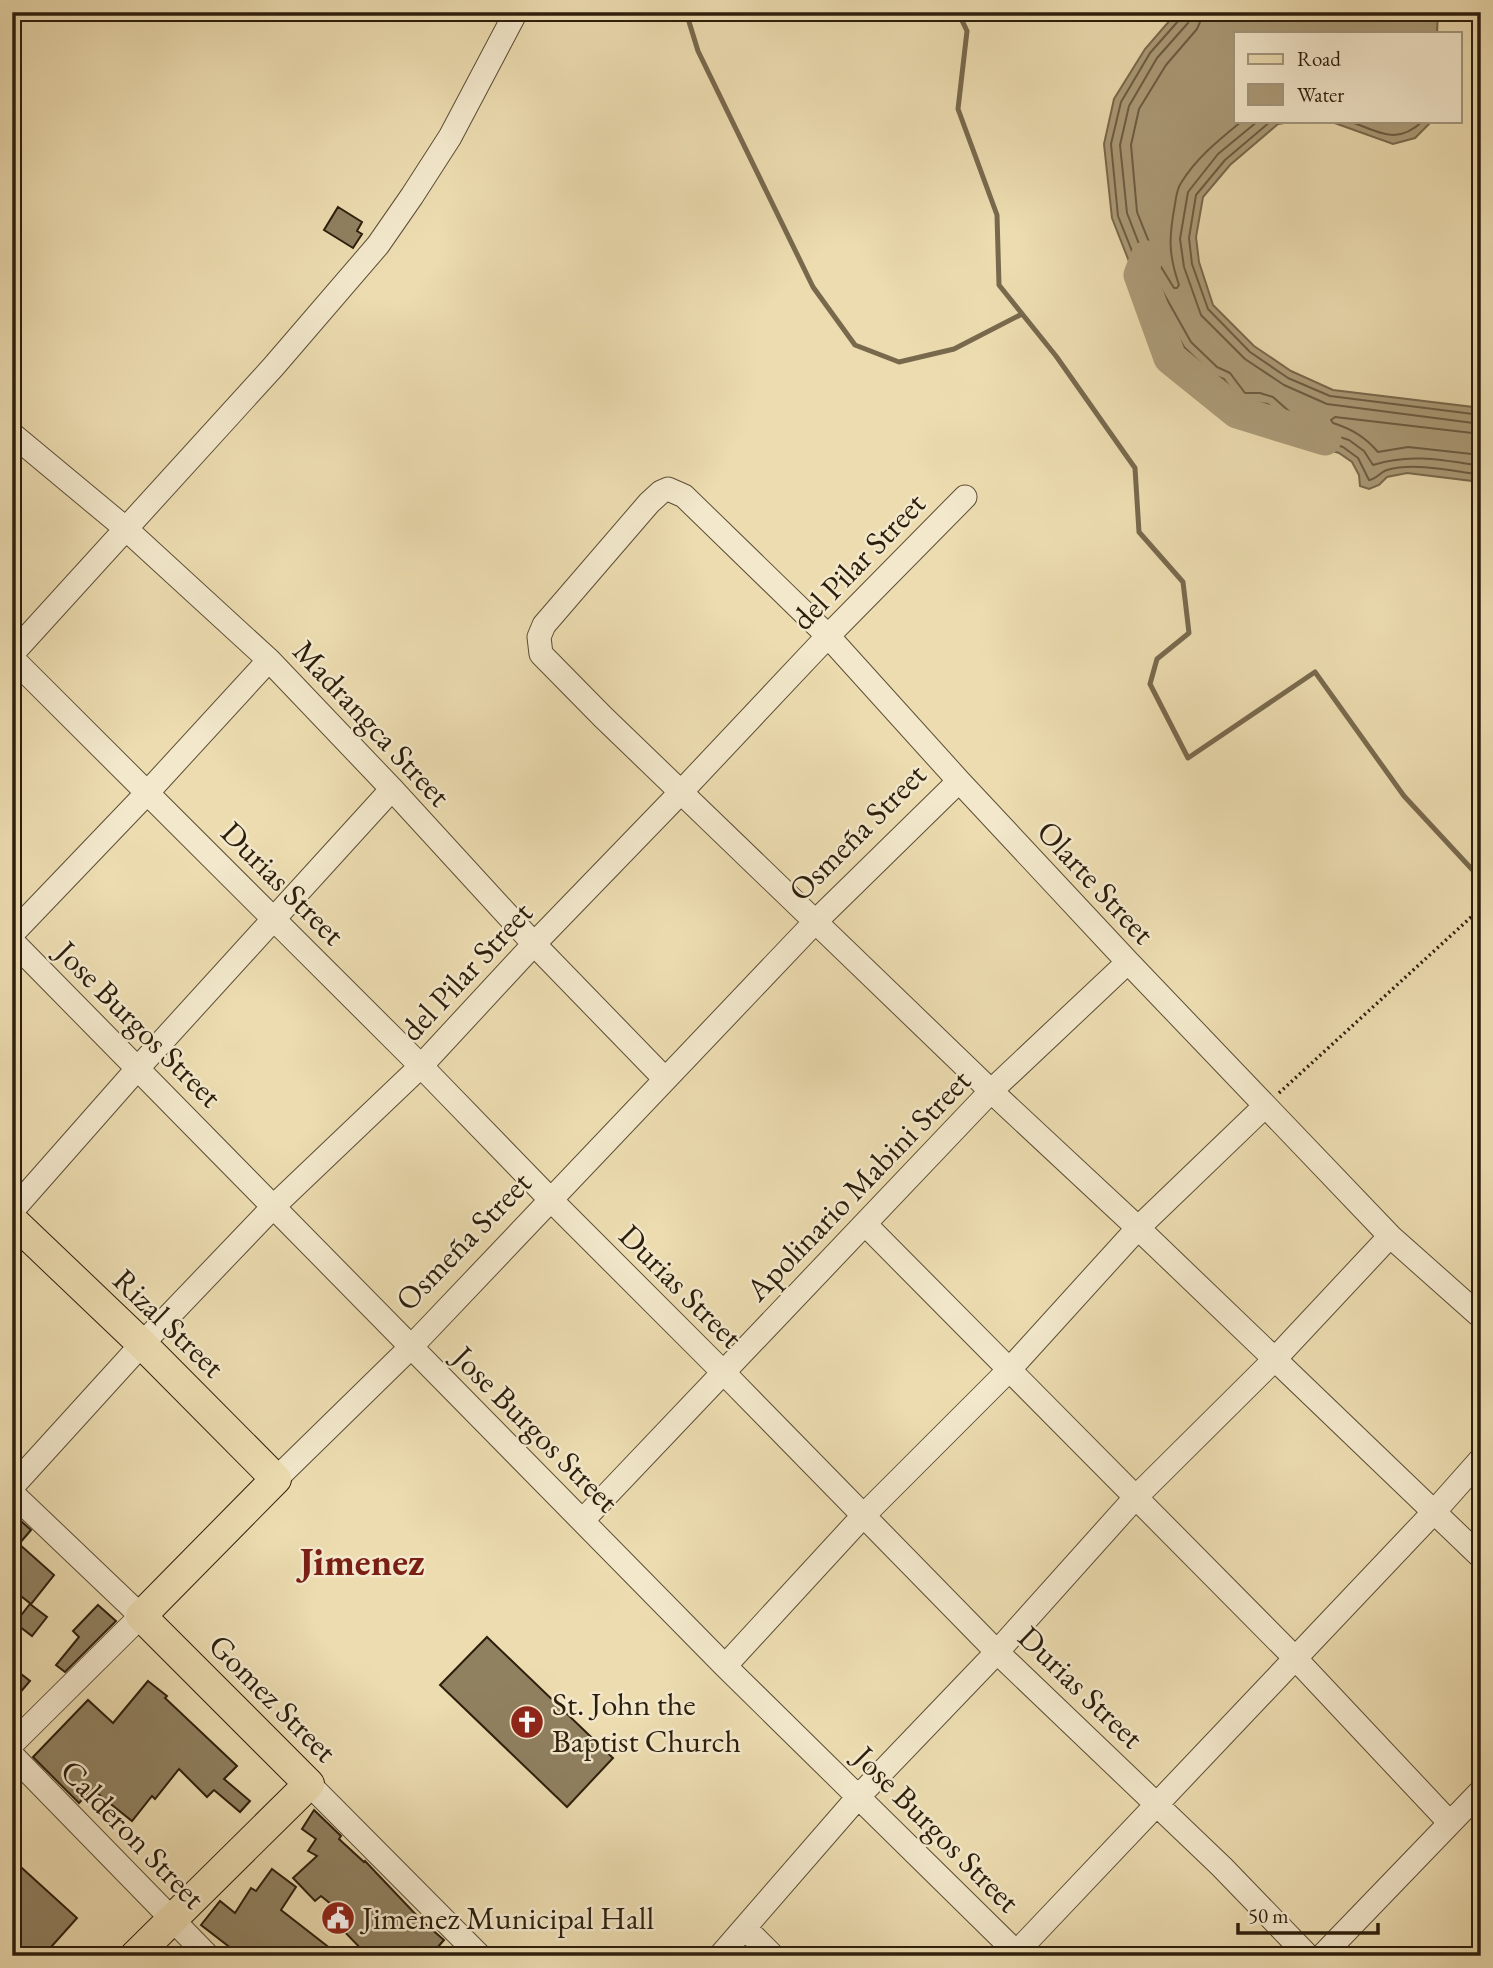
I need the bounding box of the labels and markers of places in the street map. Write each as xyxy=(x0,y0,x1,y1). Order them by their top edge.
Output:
place label: St. John the Baptist Church xyxy=(552,1683,741,1762)
church icon: St. John the Baptist Church xyxy=(508,1703,546,1741)
place label: Jimenez Municipal Hall xyxy=(359,1897,654,1939)
public building icon: Jimenez Municipal Hall xyxy=(319,1899,357,1937)

